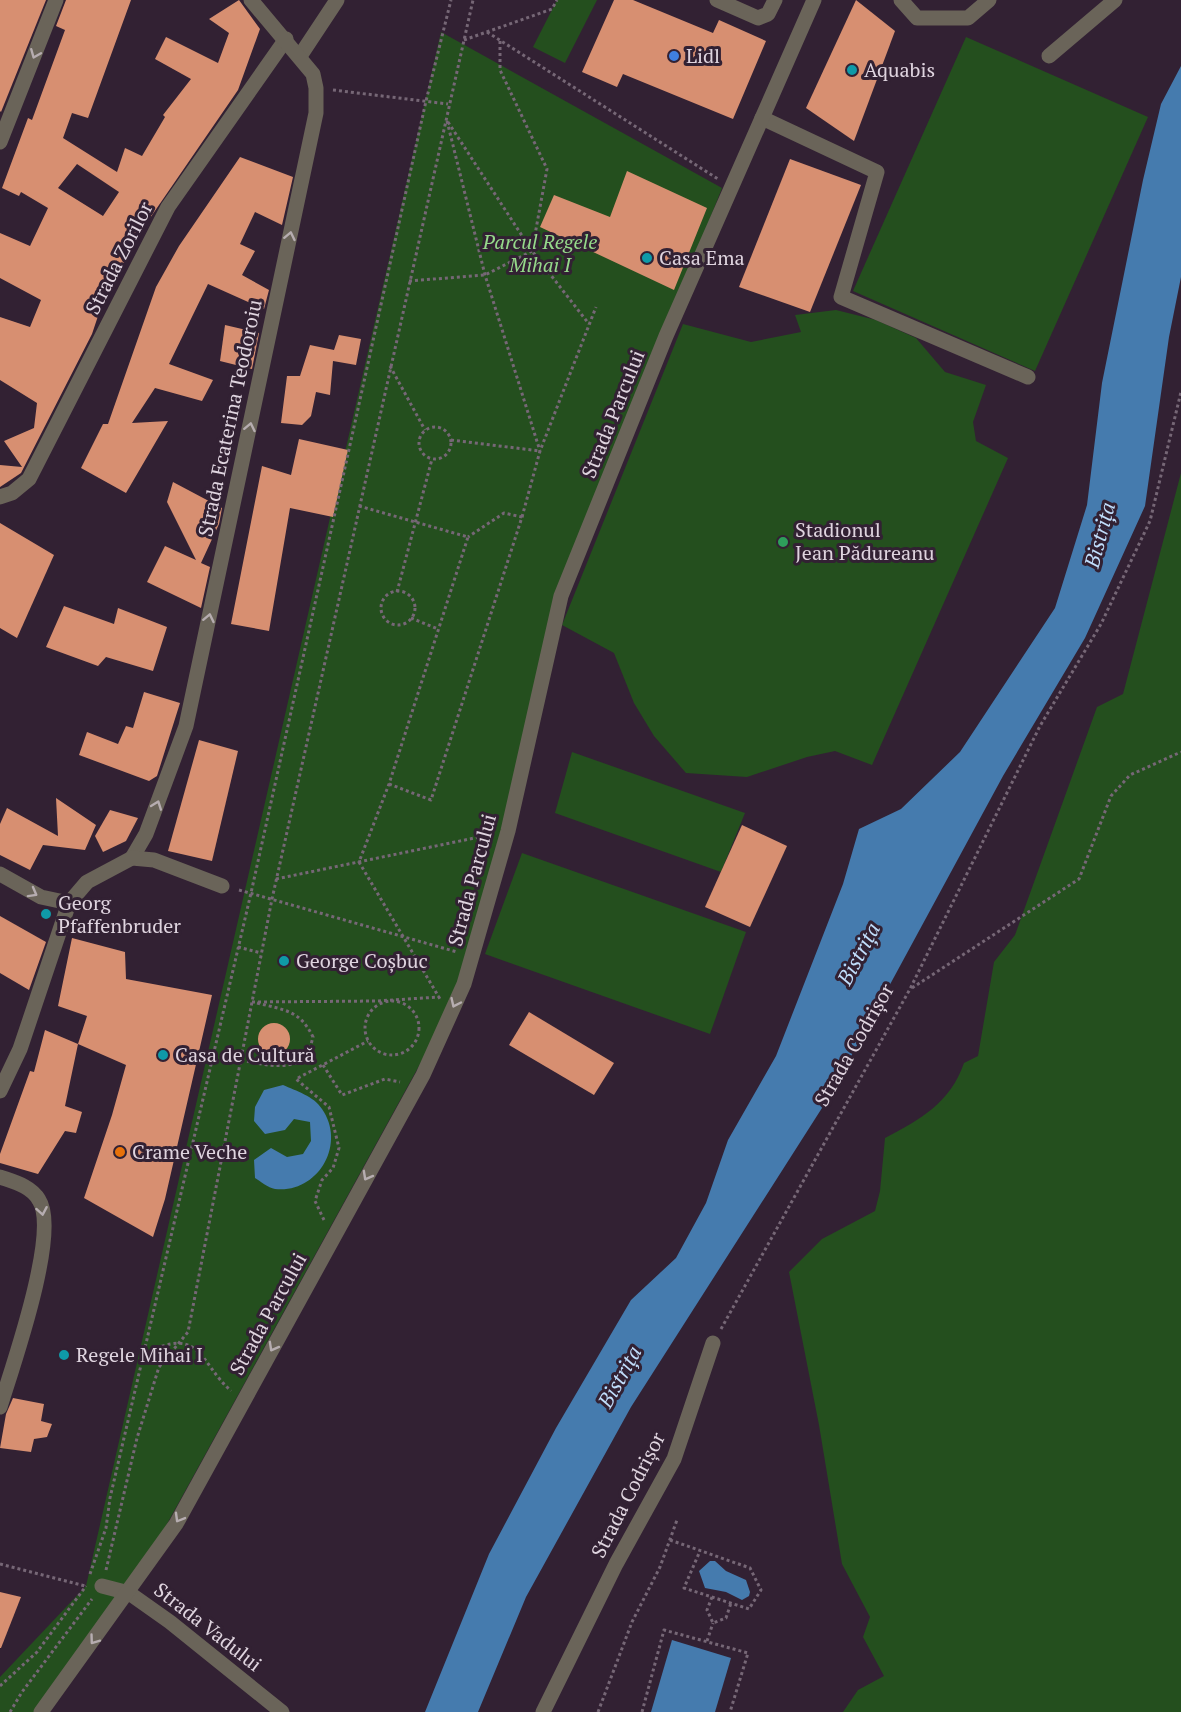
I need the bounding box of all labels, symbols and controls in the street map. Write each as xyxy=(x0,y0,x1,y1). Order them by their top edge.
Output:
place label: Lidl xyxy=(686,42,720,69)
one-way arrow xyxy=(30,48,42,59)
marker: Lidl xyxy=(667,49,681,63)
place label: Aquabis xyxy=(864,56,935,83)
marker: Aquabis xyxy=(845,63,859,77)
street label: Strada Zorilor xyxy=(79,196,159,319)
park label: Parcul Regele Mihai I xyxy=(482,228,597,278)
one-way arrow xyxy=(283,231,296,241)
place label: Casa Ema xyxy=(659,244,745,271)
marker: Casa Ema xyxy=(640,251,654,265)
street label: Strada Ecaterina Teodoroiu xyxy=(191,297,268,539)
street label: Strada Parcului xyxy=(575,346,651,482)
one-way arrow xyxy=(243,422,256,432)
water label: Bistrița xyxy=(1077,499,1121,571)
place label: Stadionul Jean Pădureanu xyxy=(795,516,935,566)
marker: Stadionul Jean Pădureanu xyxy=(776,535,790,549)
one-way arrow xyxy=(202,613,215,623)
one-way arrow xyxy=(150,800,162,811)
street label: Strada Parcului xyxy=(441,811,502,949)
one-way arrow xyxy=(27,886,37,897)
place label: Georg Pfaffenbruder xyxy=(58,889,181,939)
marker: Georg Pfaffenbruder xyxy=(39,907,53,921)
water label: Bistrița xyxy=(830,918,886,990)
place label: George Coșbuc xyxy=(296,947,428,974)
marker: George Coșbuc xyxy=(277,954,291,968)
street label: Strada Codrișor xyxy=(807,978,900,1111)
one-way arrow xyxy=(451,996,463,1007)
place label: Casa de Cultură xyxy=(175,1041,315,1068)
marker: Casa de Cultură xyxy=(156,1048,170,1062)
place label: Crame Veche xyxy=(132,1138,247,1165)
marker: Crame Veche xyxy=(113,1145,127,1159)
one-way arrow xyxy=(363,1170,374,1181)
one-way arrow xyxy=(35,1206,48,1216)
street label: Strada Parcului xyxy=(223,1248,312,1380)
place label: Regele Mihai I xyxy=(76,1341,203,1368)
one-way arrow xyxy=(269,1341,280,1352)
water label: Bistrița xyxy=(590,1341,648,1413)
marker: Regele Mihai I xyxy=(57,1348,71,1362)
street label: Strada Codrișor xyxy=(584,1427,671,1562)
one-way arrow xyxy=(175,1512,186,1522)
street label: Strada Vadului xyxy=(149,1576,268,1677)
one-way arrow xyxy=(91,1634,102,1645)

